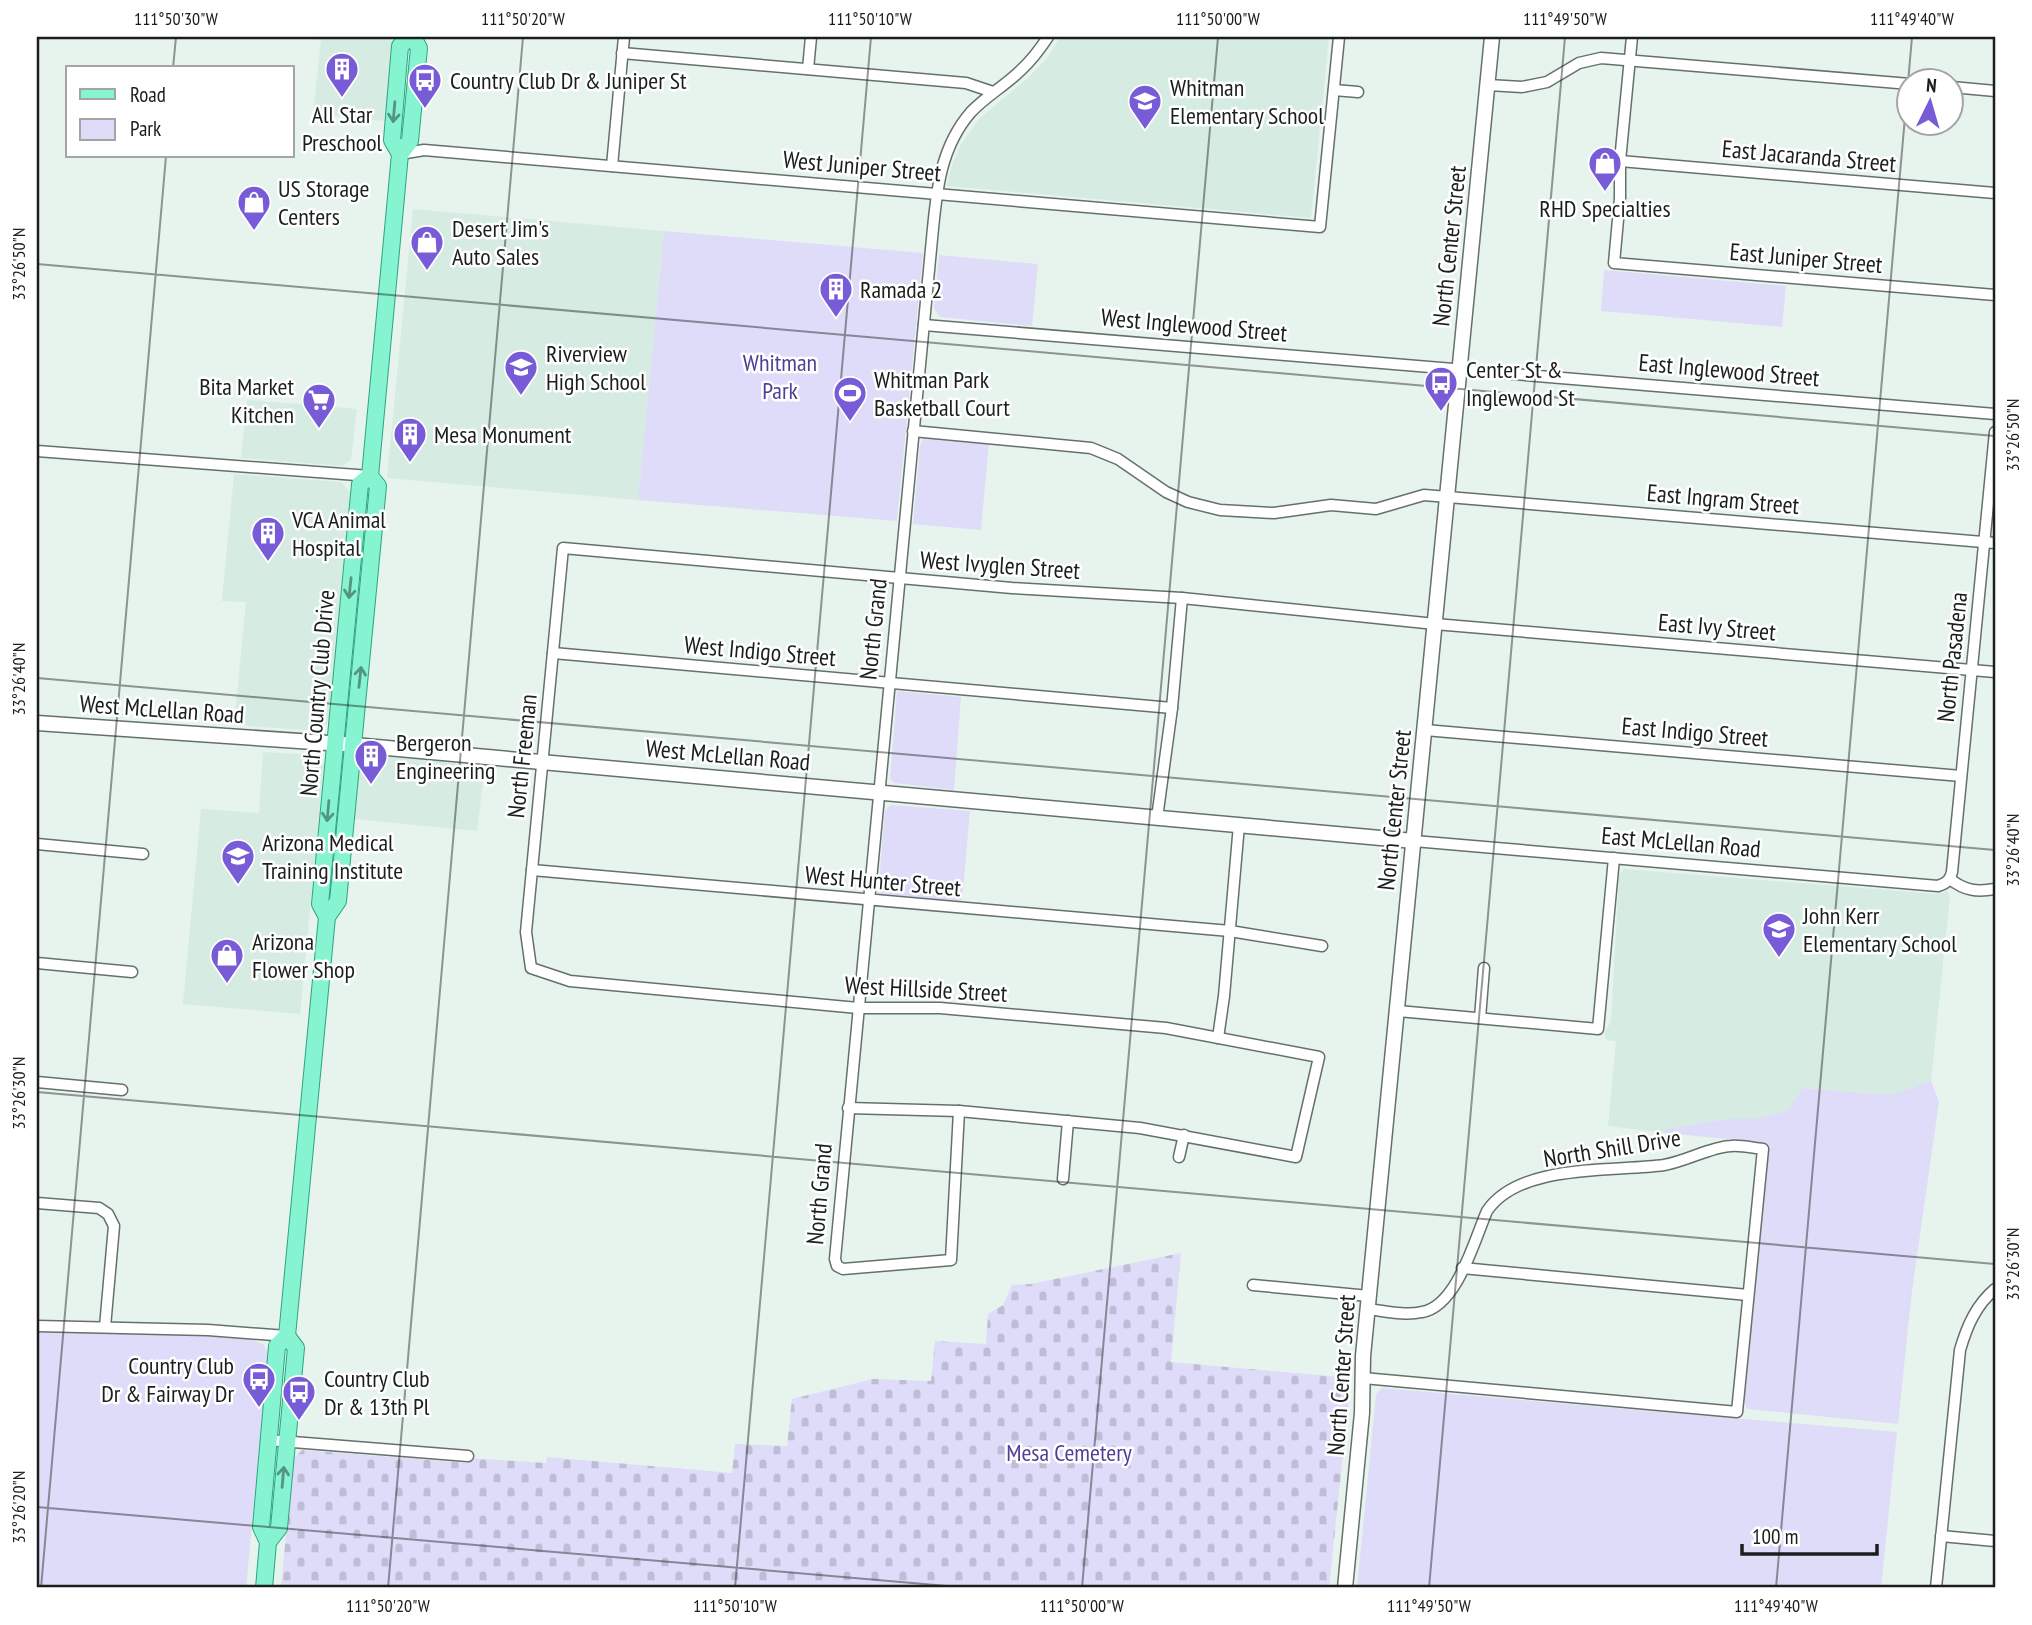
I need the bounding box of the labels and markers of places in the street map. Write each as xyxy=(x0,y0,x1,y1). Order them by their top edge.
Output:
building icon: All Star Preschool xyxy=(323,50,361,99)
bus stop icon: Country Club Dr & Juniper St xyxy=(406,61,444,110)
place label: Country Club Dr & Juniper St xyxy=(450,65,687,96)
place label: Whitman Elementary School xyxy=(1170,72,1324,131)
school or university icon: Whitman Elementary School xyxy=(1126,82,1164,131)
place label: All Star Preschool xyxy=(302,99,383,158)
shop icon: RHD Specialties xyxy=(1586,144,1624,193)
place label: US Storage Centers xyxy=(278,173,369,232)
shop icon: US Storage Centers xyxy=(235,183,273,232)
place label: RHD Specialties xyxy=(1539,193,1671,224)
place label: Desert Jim's Auto Sales xyxy=(452,213,549,272)
shop icon: Desert Jim's Auto Sales xyxy=(408,223,446,272)
building icon: Ramada 2 xyxy=(817,270,855,319)
place label: Ramada 2 xyxy=(860,274,942,305)
place label: Riverview High School xyxy=(546,338,646,397)
school or university icon: Riverview High School xyxy=(502,348,540,397)
place label: Center St & Inglewood St xyxy=(1466,354,1575,413)
place label: Whitman Park Basketball Court xyxy=(874,364,1010,423)
bus stop icon: Center St & Inglewood St xyxy=(1422,364,1460,413)
place label: Bita Market Kitchen xyxy=(199,371,294,430)
sports icon: Whitman Park Basketball Court xyxy=(831,374,869,423)
supermarket icon: Bita Market Kitchen xyxy=(300,381,338,430)
building icon: Mesa Monument xyxy=(391,415,429,464)
place label: Mesa Monument xyxy=(434,419,572,450)
place label: VCA Animal Hospital xyxy=(291,504,386,563)
building icon: VCA Animal Hospital xyxy=(249,514,287,563)
place label: Bergeron Engineering xyxy=(396,727,495,786)
building icon: Bergeron Engineering xyxy=(352,737,390,786)
place label: Arizona Medical Training Institute xyxy=(262,827,403,886)
school or university icon: Arizona Medical Training Institute xyxy=(219,837,257,886)
place label: John Kerr Elementary School xyxy=(1802,900,1957,959)
school or university icon: John Kerr Elementary School xyxy=(1760,910,1798,959)
place label: Arizona Flower Shop xyxy=(252,926,355,985)
shop icon: Arizona Flower Shop xyxy=(208,936,246,985)
place label: Country Club Dr & Fairway Dr xyxy=(101,1350,234,1409)
bus stop icon: Country Club Dr & Fairway Dr xyxy=(240,1360,278,1409)
place label: Country Club Dr & 13th Pl xyxy=(324,1363,430,1422)
bus stop icon: Country Club Dr & 13th Pl xyxy=(280,1373,318,1422)

